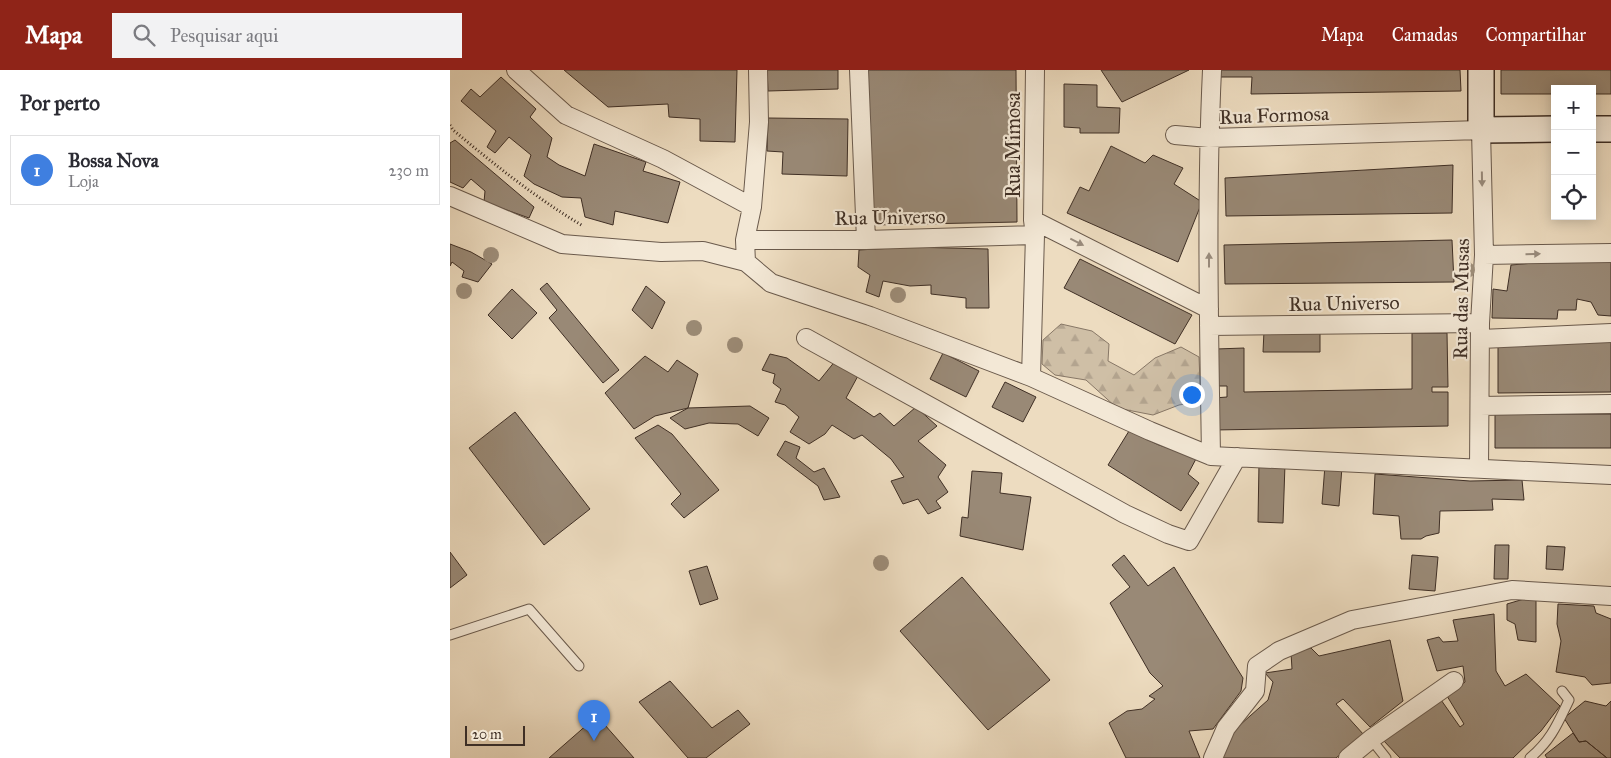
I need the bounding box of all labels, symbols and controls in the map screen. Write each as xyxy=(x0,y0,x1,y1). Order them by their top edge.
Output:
search box xyxy=(112,13,462,58)
text: Mapa xyxy=(25,20,82,50)
icon: search xyxy=(130,21,158,49)
text: Pesquisar aqui xyxy=(170,24,278,47)
text: Mapa xyxy=(1321,24,1364,46)
text: Camadas xyxy=(1392,24,1458,46)
text: Compartilhar xyxy=(1486,24,1586,46)
map controls xyxy=(1551,85,1596,220)
button: + xyxy=(1551,85,1596,130)
text: Por perto xyxy=(20,90,100,116)
street label: Rua Mimosa xyxy=(1001,91,1025,198)
street label: Rua Formosa xyxy=(1218,101,1330,129)
button: − xyxy=(1551,130,1596,175)
text: Bossa Nova xyxy=(68,149,159,172)
text: 1 xyxy=(34,161,40,180)
text: 230 m xyxy=(389,161,429,180)
one-way arrow xyxy=(1478,171,1486,187)
text: Loja xyxy=(68,172,99,191)
button: locate xyxy=(1551,175,1596,220)
street label: Rua Universo xyxy=(834,204,946,230)
one-way arrow xyxy=(1070,238,1084,246)
street label: Rua das Musas xyxy=(1448,238,1474,360)
one-way arrow xyxy=(1525,250,1541,258)
one-way arrow xyxy=(1205,252,1213,268)
street label: Rua Universo xyxy=(1288,290,1400,316)
your location xyxy=(1179,382,1205,408)
pin: 1 xyxy=(578,700,610,741)
scale bar xyxy=(465,723,525,746)
text: 20 m xyxy=(472,726,502,743)

